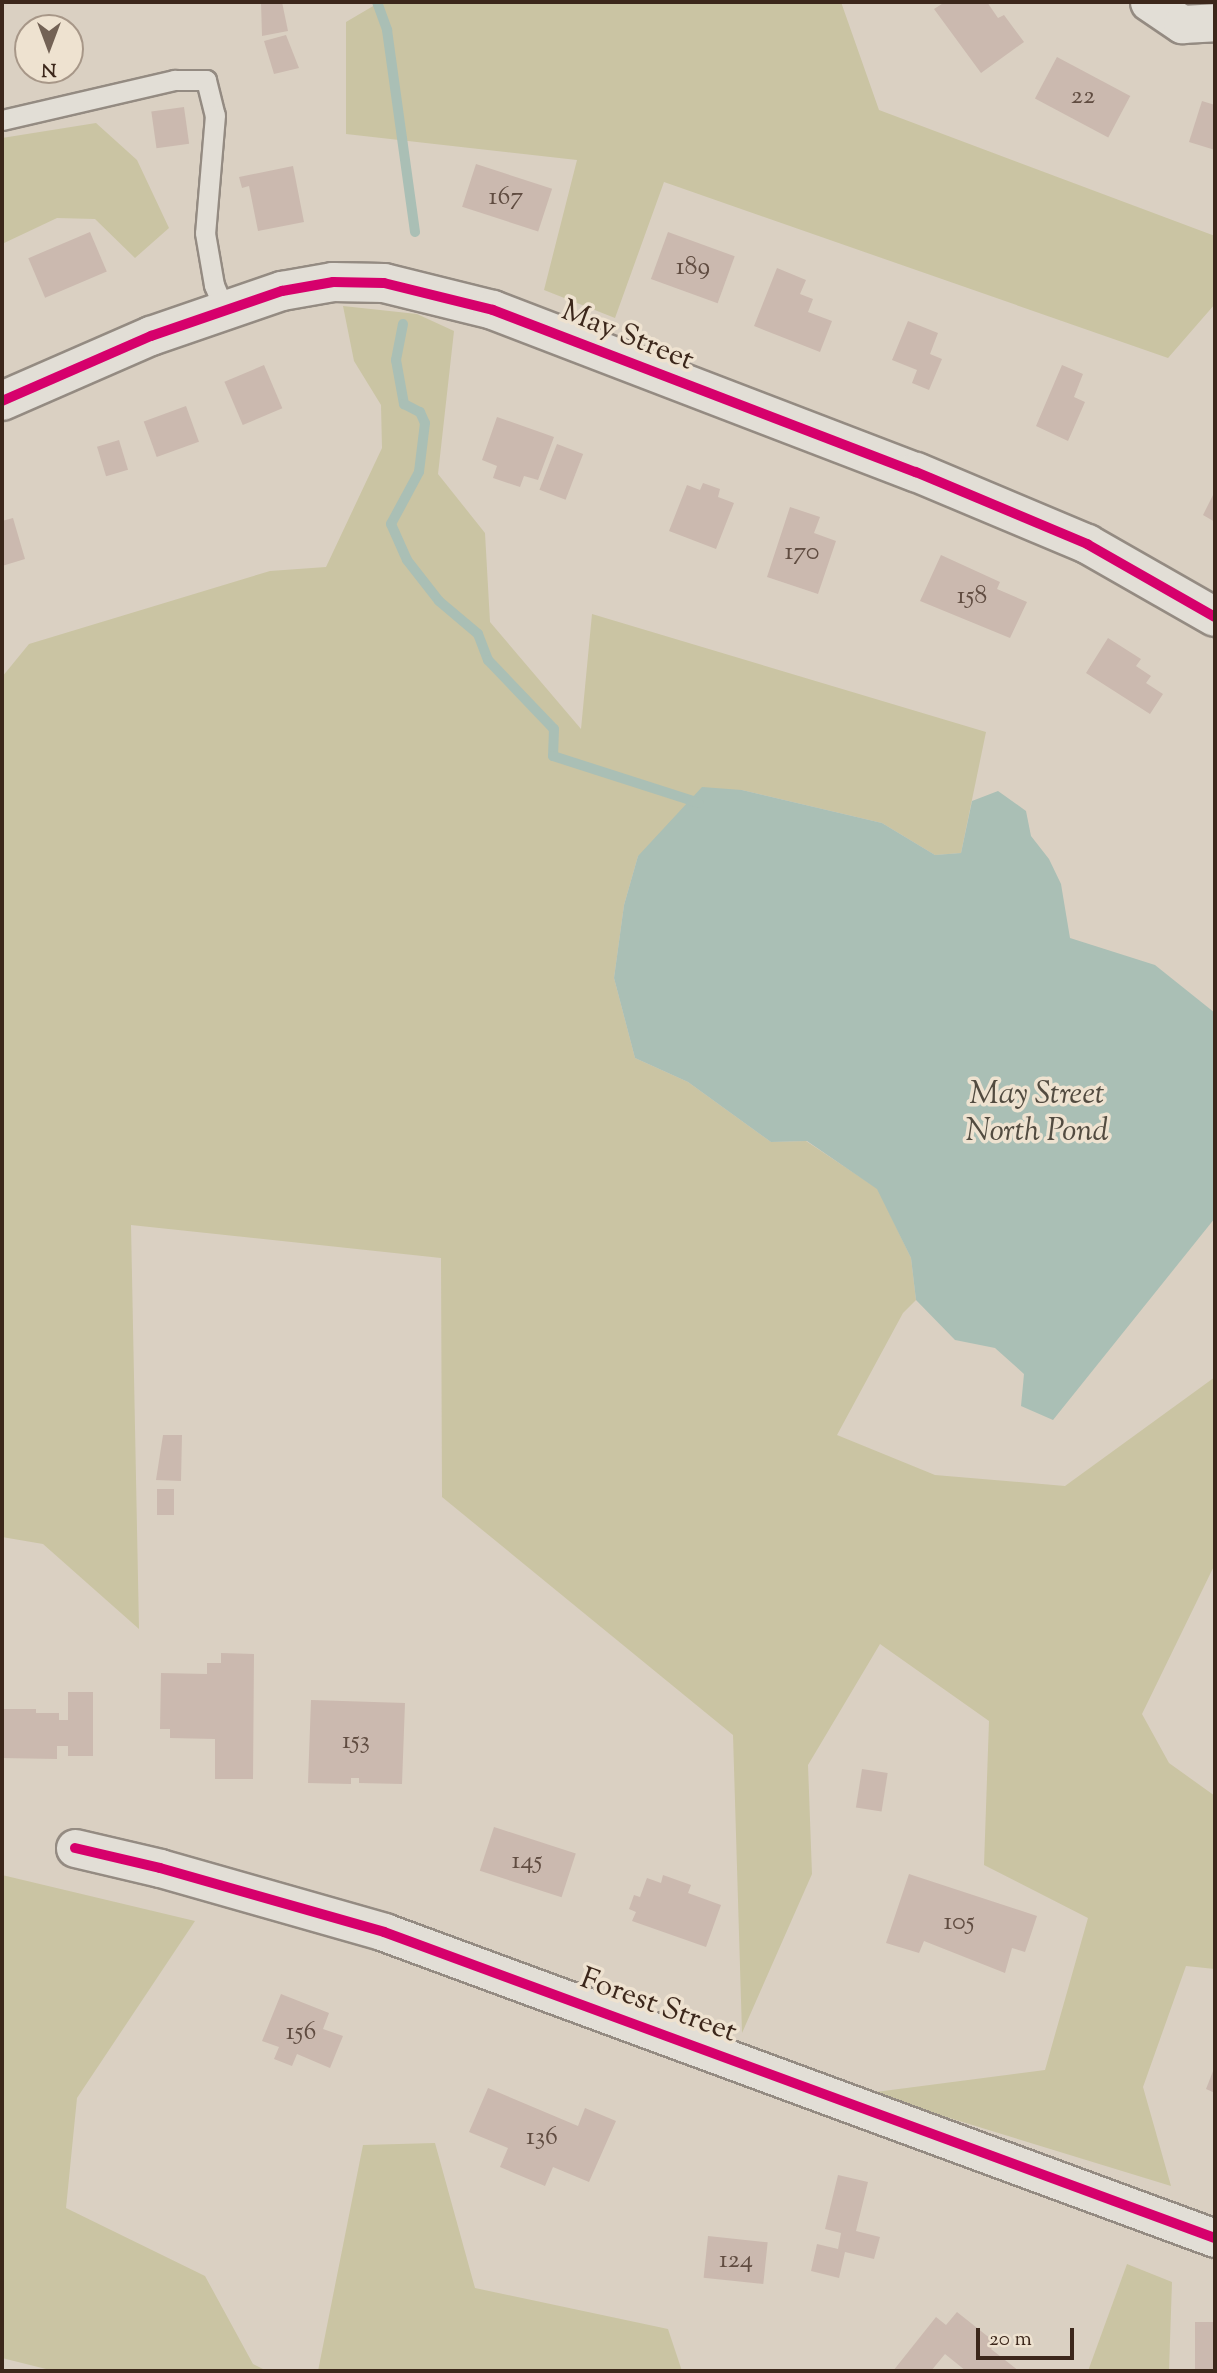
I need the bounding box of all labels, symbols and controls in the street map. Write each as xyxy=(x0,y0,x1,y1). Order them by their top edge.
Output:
north arrow xyxy=(14,14,84,84)
text: N xyxy=(41,55,57,82)
house number: 22 xyxy=(1071,81,1095,113)
house number: 167 xyxy=(489,182,523,214)
house number: 189 xyxy=(676,252,710,284)
street label: May Street xyxy=(555,294,699,380)
house number: 170 xyxy=(784,537,820,569)
house number: 158 xyxy=(957,581,987,613)
water label: May Street North Pond xyxy=(965,1077,1109,1152)
house number: 153 xyxy=(342,1726,370,1758)
house number: 145 xyxy=(512,1846,542,1878)
house number: 105 xyxy=(943,1907,975,1939)
street label: Forest Street xyxy=(575,1962,741,2052)
house number: 156 xyxy=(286,2017,316,2049)
house number: 136 xyxy=(526,2122,558,2154)
house number: 124 xyxy=(719,2245,753,2277)
scale bar xyxy=(979,2314,1077,2358)
text: 20 m xyxy=(989,2325,1032,2355)

